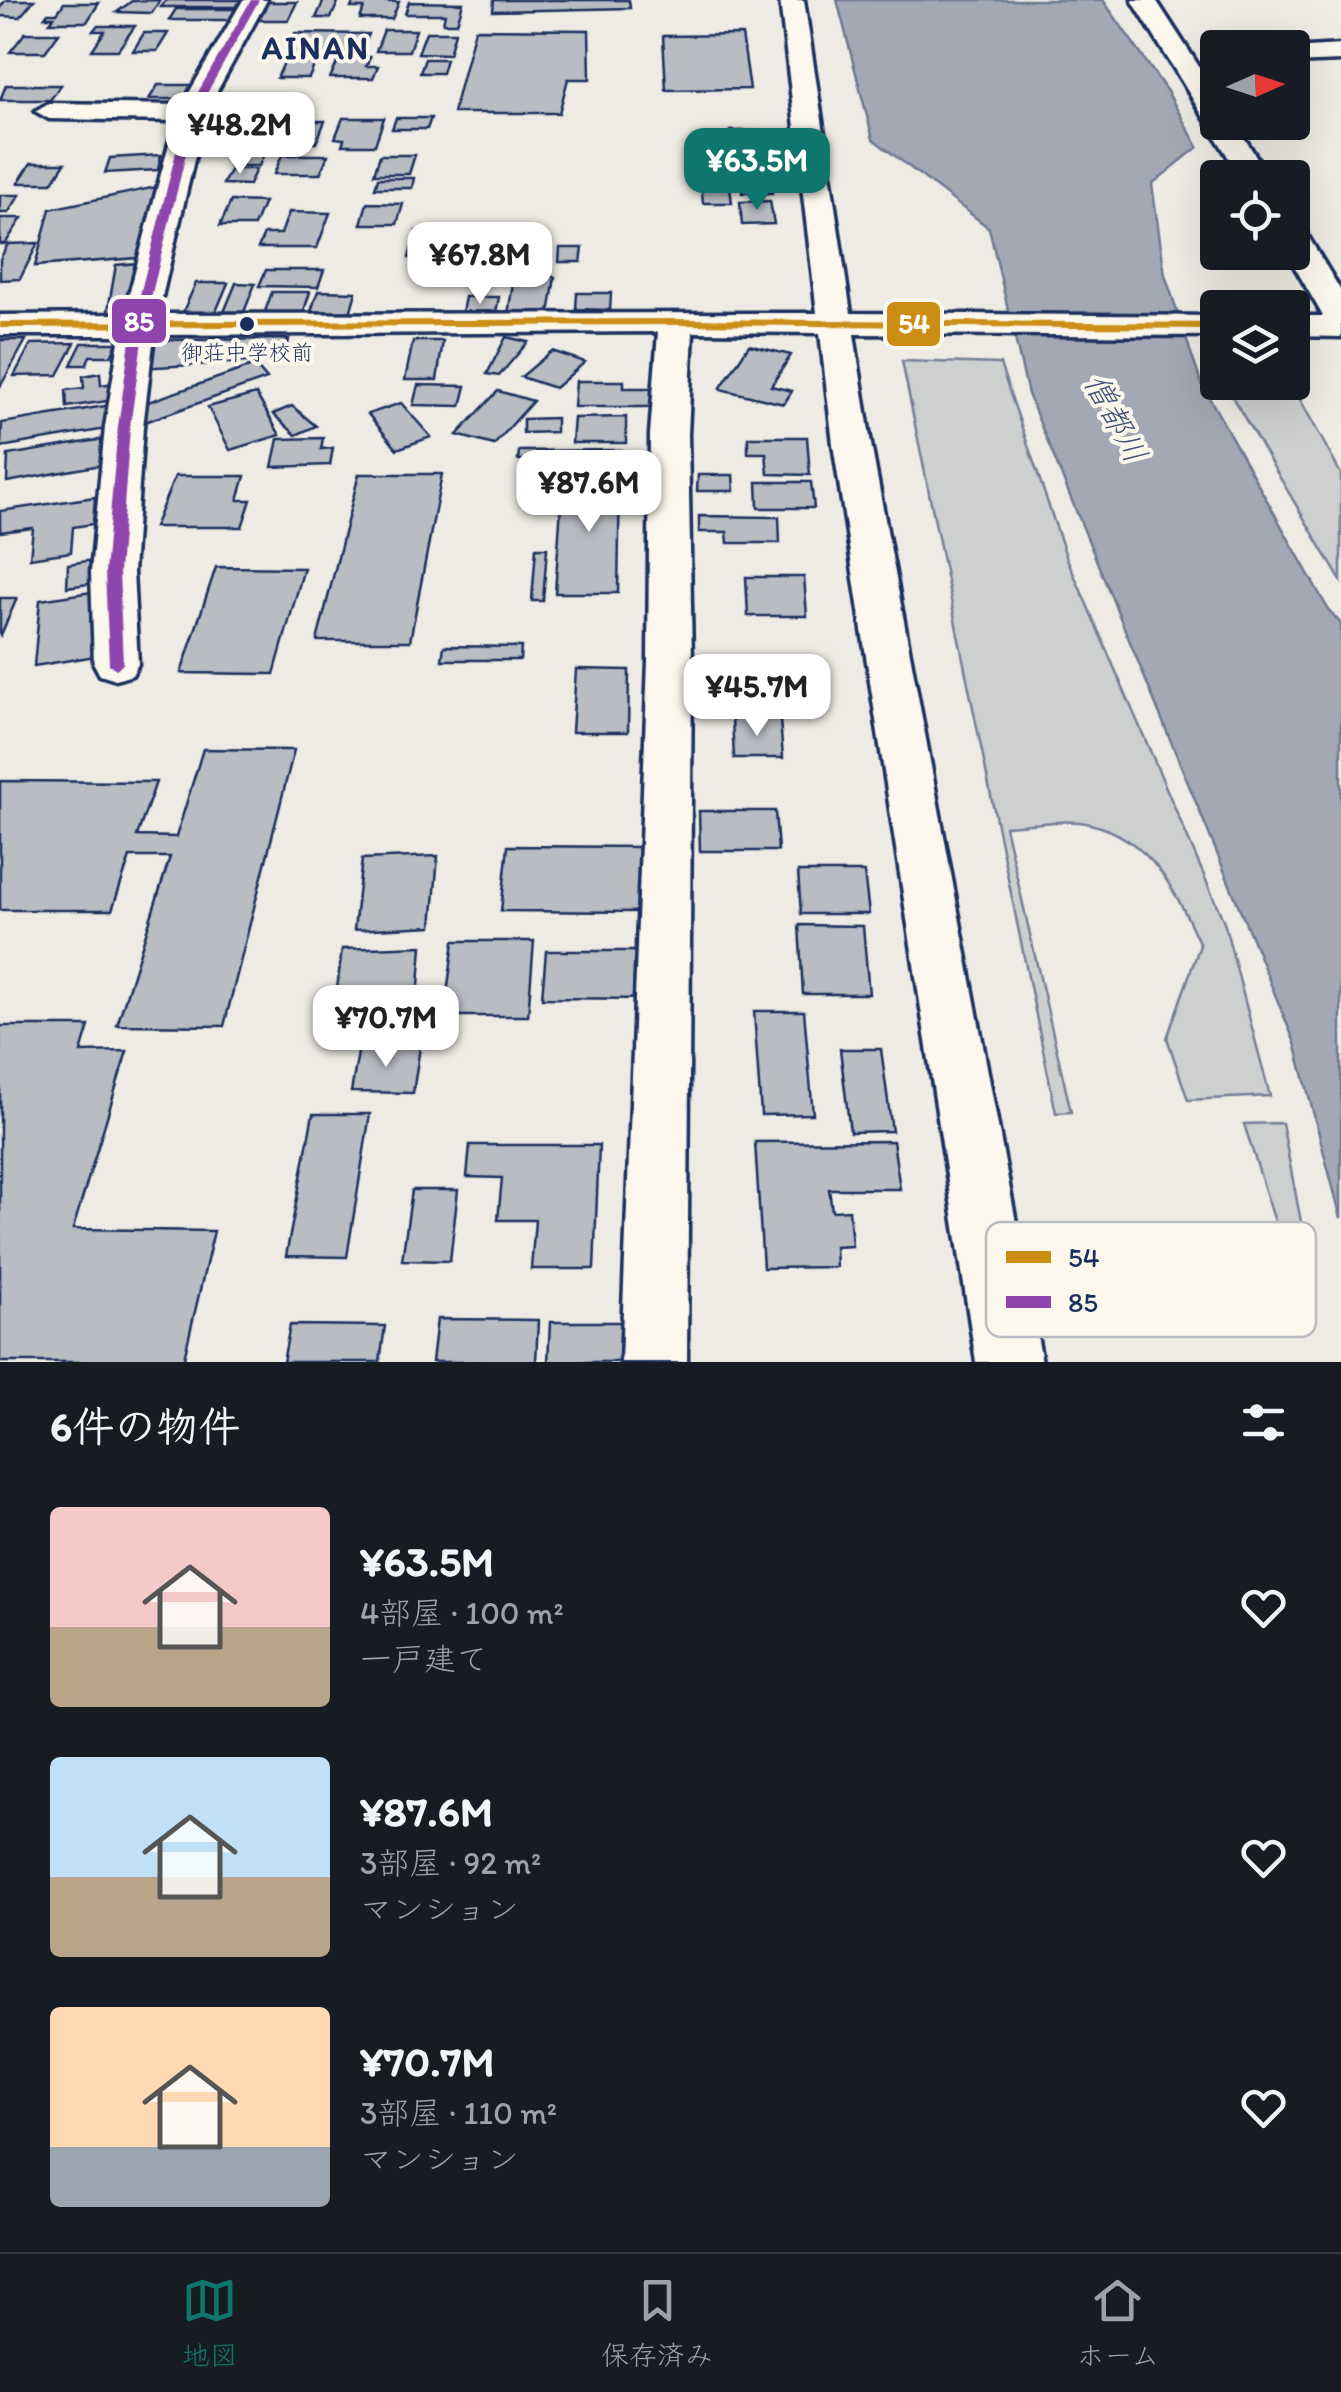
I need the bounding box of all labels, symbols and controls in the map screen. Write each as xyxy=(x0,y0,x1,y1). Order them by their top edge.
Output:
district label: AINAN xyxy=(261,29,370,67)
north arrow xyxy=(1200,30,1310,140)
map controls xyxy=(1200,30,1310,400)
pin: ¥48.2M xyxy=(159,92,321,177)
text: ¥48.2M xyxy=(188,105,292,143)
pin: ¥63.5M xyxy=(676,128,838,213)
text: ¥63.5M xyxy=(706,141,808,179)
button: locate xyxy=(1200,160,1310,270)
pin: ¥67.8M xyxy=(399,222,561,307)
text: ¥67.8M xyxy=(429,235,531,273)
button: layers xyxy=(1200,290,1310,400)
line badge: 85 xyxy=(110,297,168,345)
line badge: 54 xyxy=(885,300,942,348)
text: 85 xyxy=(124,304,154,338)
text: 54 xyxy=(898,306,930,340)
marker: 御荘中学校前 xyxy=(237,314,257,334)
place label: 御荘中学校前 xyxy=(181,339,313,366)
water label: 僧都川 xyxy=(1077,367,1155,469)
pin: ¥87.6M xyxy=(508,450,670,535)
text: ¥87.6M xyxy=(538,463,640,501)
pin: ¥45.7M xyxy=(676,654,838,739)
text: ¥45.7M xyxy=(706,667,808,705)
pin: ¥70.7M xyxy=(305,985,467,1070)
text: ¥70.7M xyxy=(335,998,437,1036)
legend xyxy=(986,1222,1316,1337)
text: 54 xyxy=(1068,1240,1100,1274)
text: 85 xyxy=(1068,1285,1098,1319)
icon: filters xyxy=(1236,1395,1291,1450)
text: 6件の物件 xyxy=(50,1401,240,1452)
text: ¥63.5M xyxy=(360,1536,494,1587)
icon: home xyxy=(130,1547,250,1667)
icon: heart xyxy=(1236,1580,1291,1635)
text: 4部屋 · 100 m² xyxy=(360,1594,564,1632)
text: 一戸建て xyxy=(360,1640,488,1678)
text: ¥87.6M xyxy=(360,1786,493,1837)
icon: home xyxy=(130,1797,250,1917)
icon: heart xyxy=(1236,1830,1291,1885)
text: 3部屋 · 92 m² xyxy=(360,1844,541,1882)
text: マンション xyxy=(360,1890,519,1928)
text: ¥70.7M xyxy=(360,2036,494,2087)
icon: home xyxy=(130,2047,250,2167)
icon: heart xyxy=(1236,2080,1291,2135)
text: 3部屋 · 110 m² xyxy=(360,2094,557,2132)
text: マンション xyxy=(360,2140,519,2178)
tab: 地図 xyxy=(182,2273,238,2373)
tab: 保存済み xyxy=(601,2273,713,2373)
tab: ホーム xyxy=(1076,2273,1159,2373)

